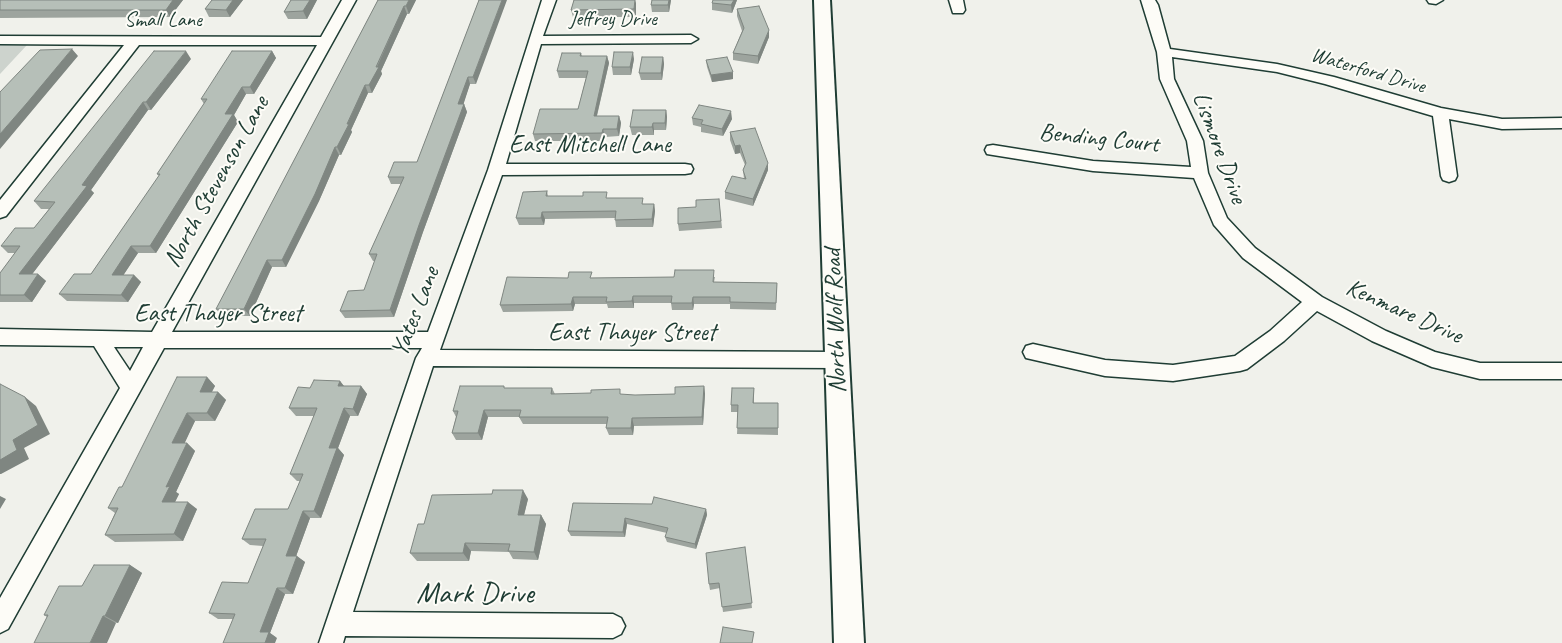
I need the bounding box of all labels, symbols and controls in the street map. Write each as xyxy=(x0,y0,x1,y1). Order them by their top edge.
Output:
street label: Jeffrey Drive xyxy=(569,6,657,32)
street label: Small Lane xyxy=(124,7,202,33)
street label: Waterford Drive xyxy=(1308,43,1428,99)
street label: Lismore Drive xyxy=(1185,88,1253,208)
street label: North Stevenson Lane xyxy=(158,91,276,273)
street label: Bending Court xyxy=(1038,118,1160,160)
street label: East Mitchell Lane xyxy=(509,130,671,160)
street label: North Wolf Road xyxy=(818,248,854,394)
street label: Yates Lane xyxy=(385,263,447,361)
street label: Kenmare Drive xyxy=(1341,273,1467,351)
street label: East Thayer Street xyxy=(134,299,302,329)
street label: East Thayer Street xyxy=(548,318,716,348)
street label: Mark Drive xyxy=(416,576,534,612)

